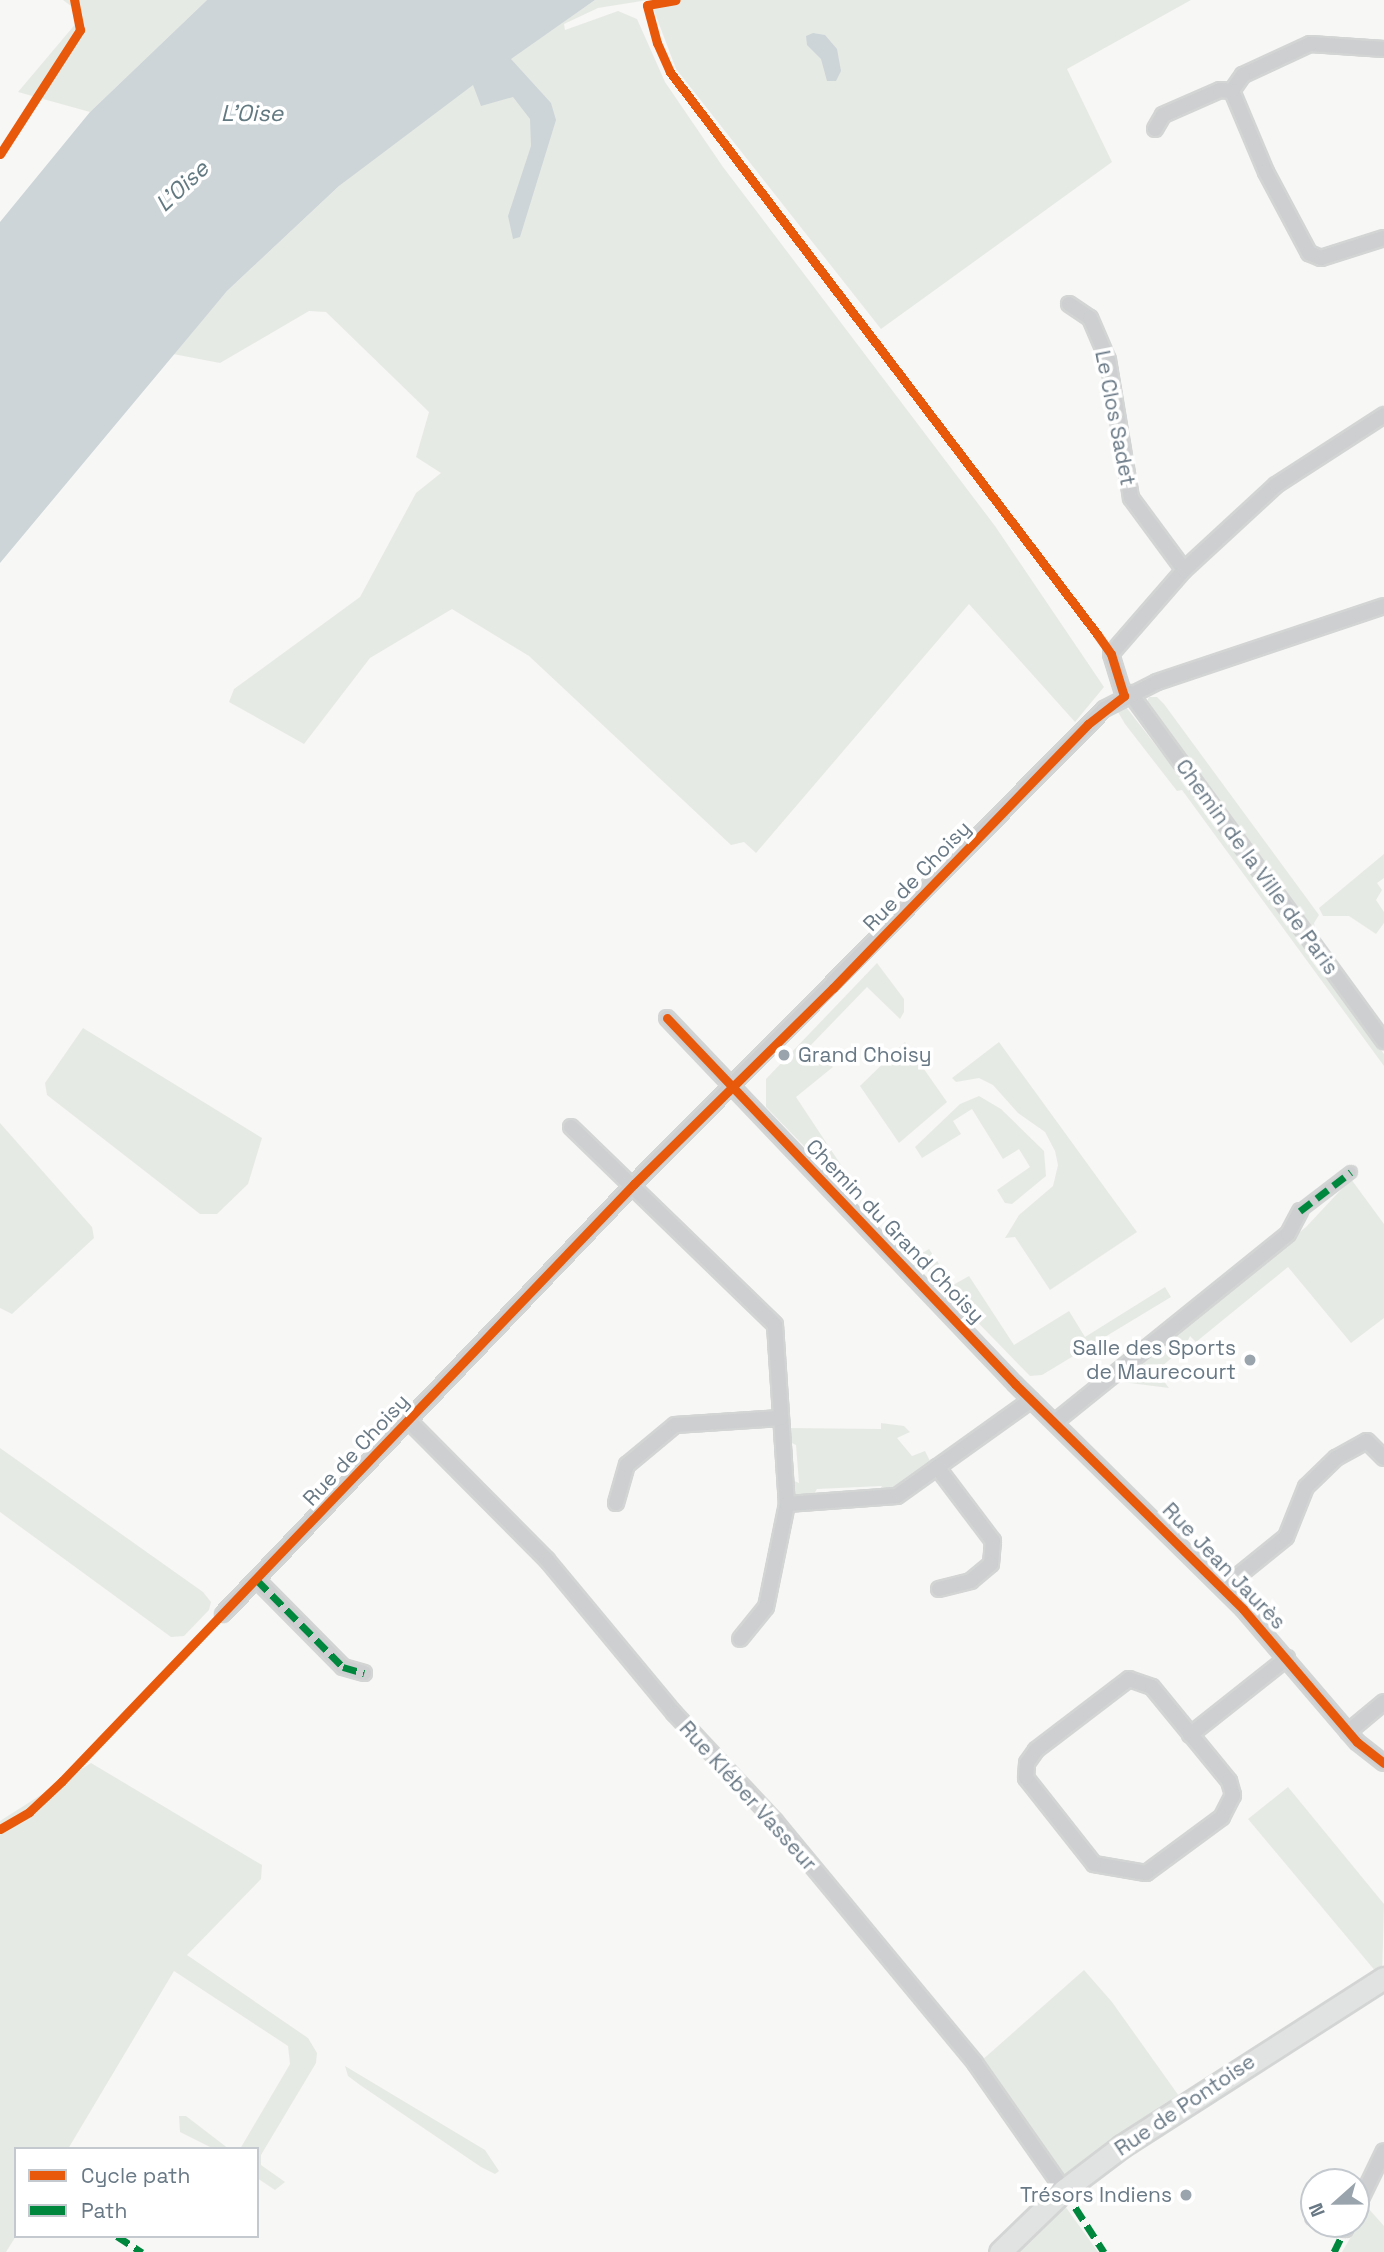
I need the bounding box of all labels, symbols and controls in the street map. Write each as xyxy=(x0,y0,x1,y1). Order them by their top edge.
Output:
water label: L’Oise xyxy=(221,99,283,127)
water label: L'Oise xyxy=(150,155,214,217)
street label: Le Clos Sadet xyxy=(1090,348,1140,488)
street label: Chemin de la Ville de Paris xyxy=(1170,754,1344,980)
street label: Rue de Choisy xyxy=(858,816,976,936)
place label: Grand Choisy xyxy=(798,1042,932,1068)
marker: Grand Choisy xyxy=(776,1047,792,1063)
street label: Chemin du Grand Choisy xyxy=(801,1134,989,1328)
place label: Salle des Sports de Maurecourt xyxy=(1072,1335,1236,1385)
marker: Salle des Sports de Maurecourt xyxy=(1242,1352,1258,1368)
street label: Rue de Choisy xyxy=(298,1389,414,1511)
street label: Rue Jean Jaurès xyxy=(1157,1497,1291,1635)
street label: Rue Kléber Vasseur xyxy=(674,1716,822,1876)
street label: Rue de Pontoise xyxy=(1110,2049,1260,2161)
legend xyxy=(14,2147,259,2238)
text: Cycle path xyxy=(81,2162,190,2189)
north arrow xyxy=(1300,2168,1370,2238)
place label: Trésors Indiens xyxy=(1020,2182,1172,2208)
marker: Trésors Indiens xyxy=(1178,2187,1194,2203)
text: Path xyxy=(81,2197,127,2224)
text: N xyxy=(1303,2200,1331,2220)

